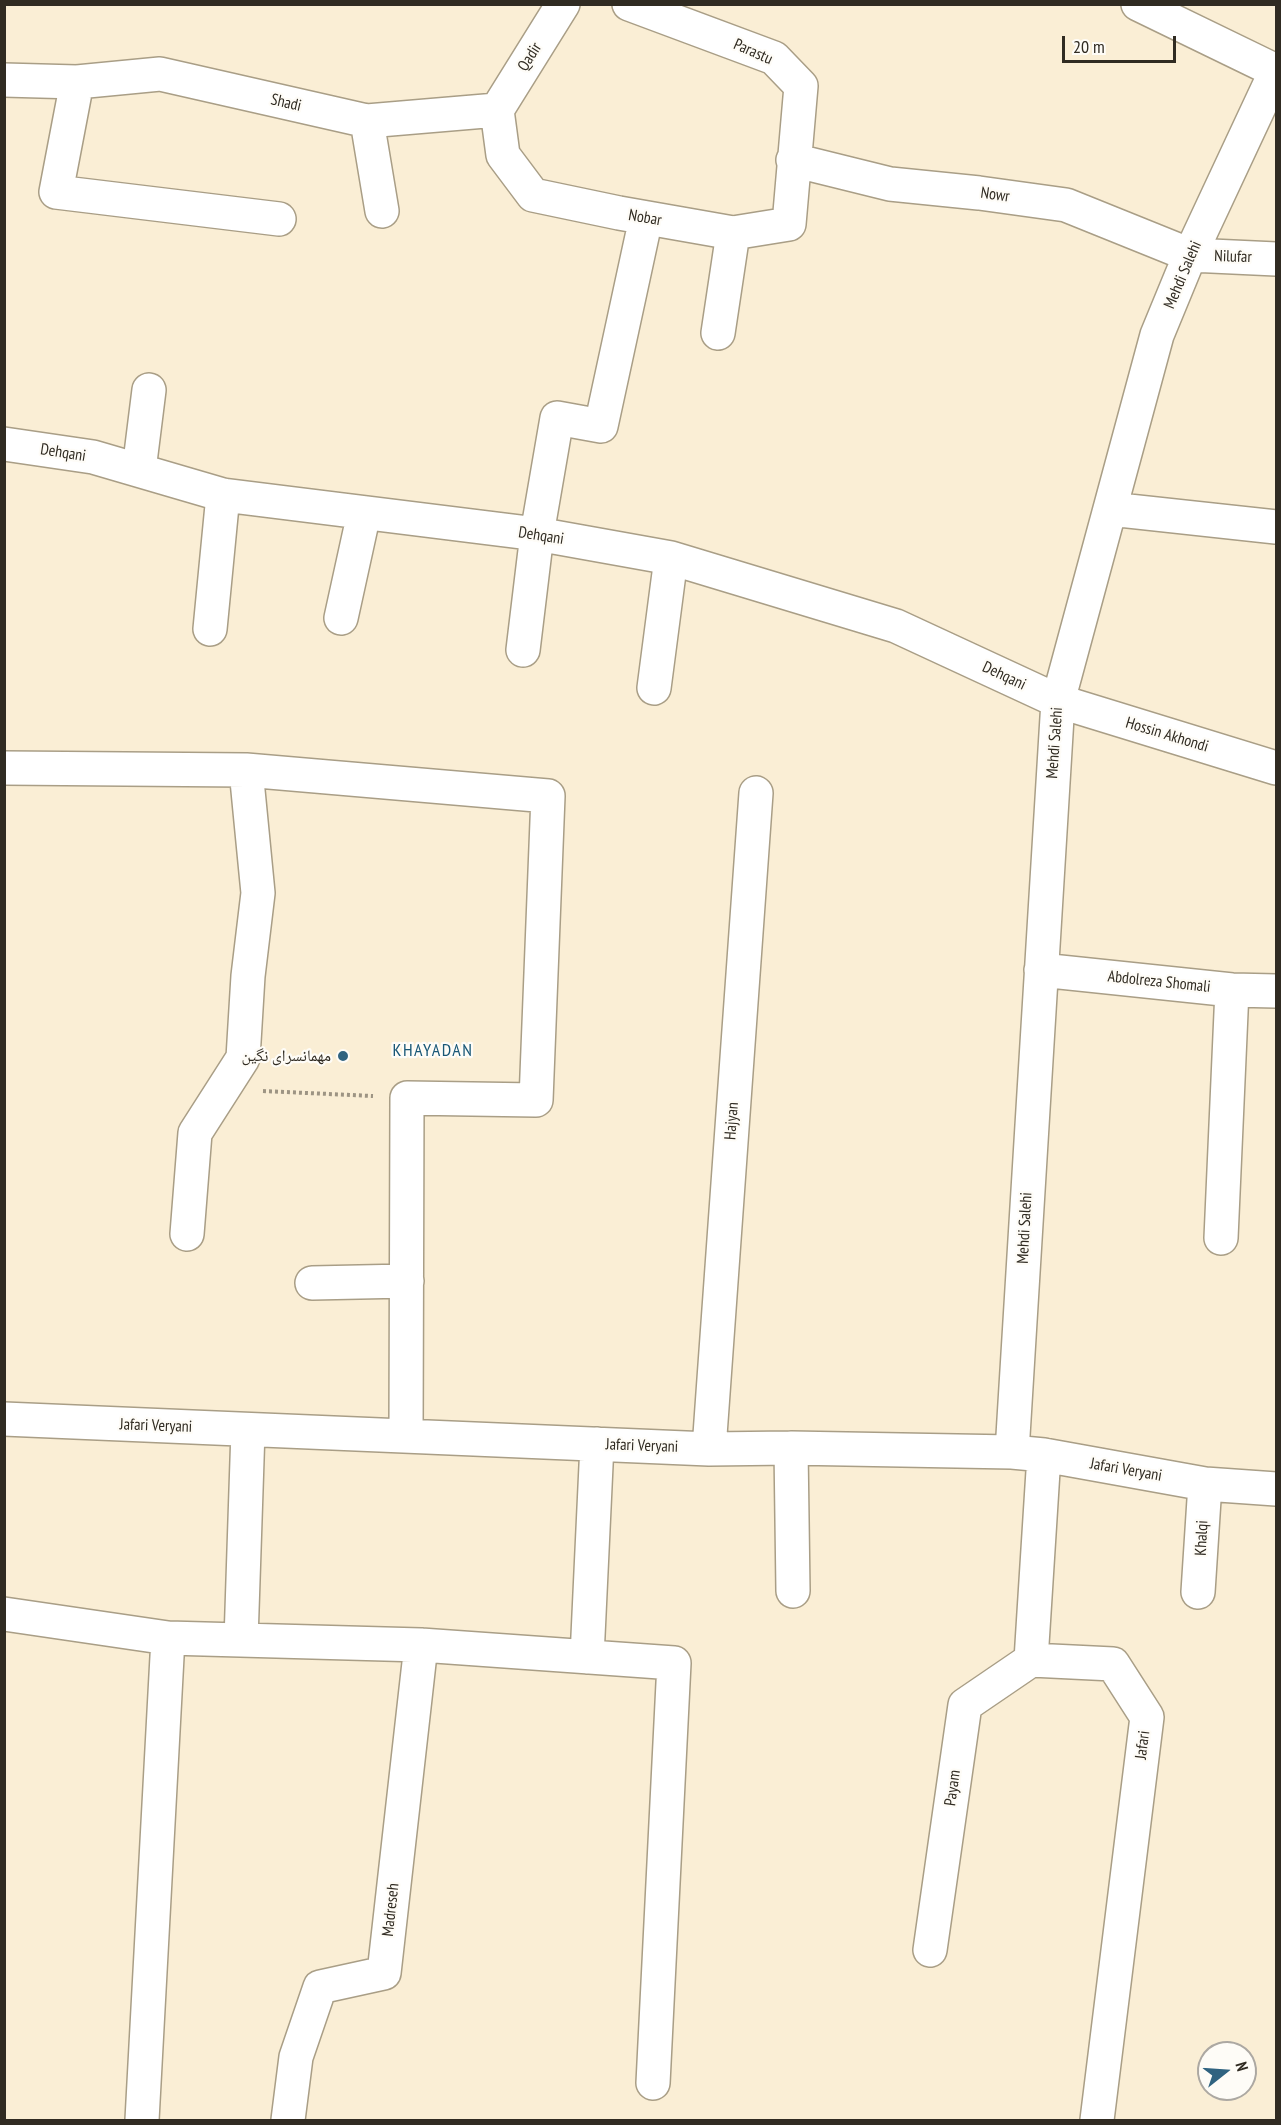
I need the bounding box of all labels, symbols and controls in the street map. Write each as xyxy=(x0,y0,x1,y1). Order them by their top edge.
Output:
scale bar xyxy=(1065,24,1179,62)
street label: Parastu xyxy=(730,35,776,69)
text: 20 m xyxy=(1073,35,1105,58)
street label: Qadir xyxy=(514,39,546,75)
street label: Shadi xyxy=(269,90,303,116)
street label: Nowr xyxy=(979,183,1011,207)
street label: Nobar xyxy=(627,206,663,230)
street label: Mehdi Salehi xyxy=(1160,238,1206,312)
street label: Nilufar xyxy=(1214,247,1252,267)
street label: Dehqani xyxy=(39,440,87,466)
street label: Dehqani xyxy=(517,523,565,549)
street label: Dehqani xyxy=(979,658,1029,694)
street label: Mehdi Salehi xyxy=(1043,707,1067,779)
street label: Hossin Akhondi xyxy=(1123,713,1211,757)
street label: Abdolreza Shomali xyxy=(1107,967,1211,997)
district label: KHAYADAN xyxy=(393,1040,473,1062)
place label: مهمانسرای نگین xyxy=(242,1046,331,1066)
marker: مهمانسرای نگین xyxy=(336,1049,350,1063)
street label: Hajyan xyxy=(721,1101,743,1141)
street label: Mehdi Salehi xyxy=(1014,1192,1036,1264)
street label: Jafari Veryani xyxy=(119,1415,193,1437)
street label: Jafari Veryani xyxy=(605,1435,679,1457)
street label: Jafari Veryani xyxy=(1089,1454,1163,1486)
street label: Khalqi xyxy=(1191,1520,1213,1556)
street label: Jafari xyxy=(1132,1730,1154,1760)
street label: Payam xyxy=(941,1769,965,1807)
street label: Madreseh xyxy=(379,1882,403,1938)
north arrow xyxy=(1197,2041,1257,2101)
text: N xyxy=(1231,2059,1253,2073)

